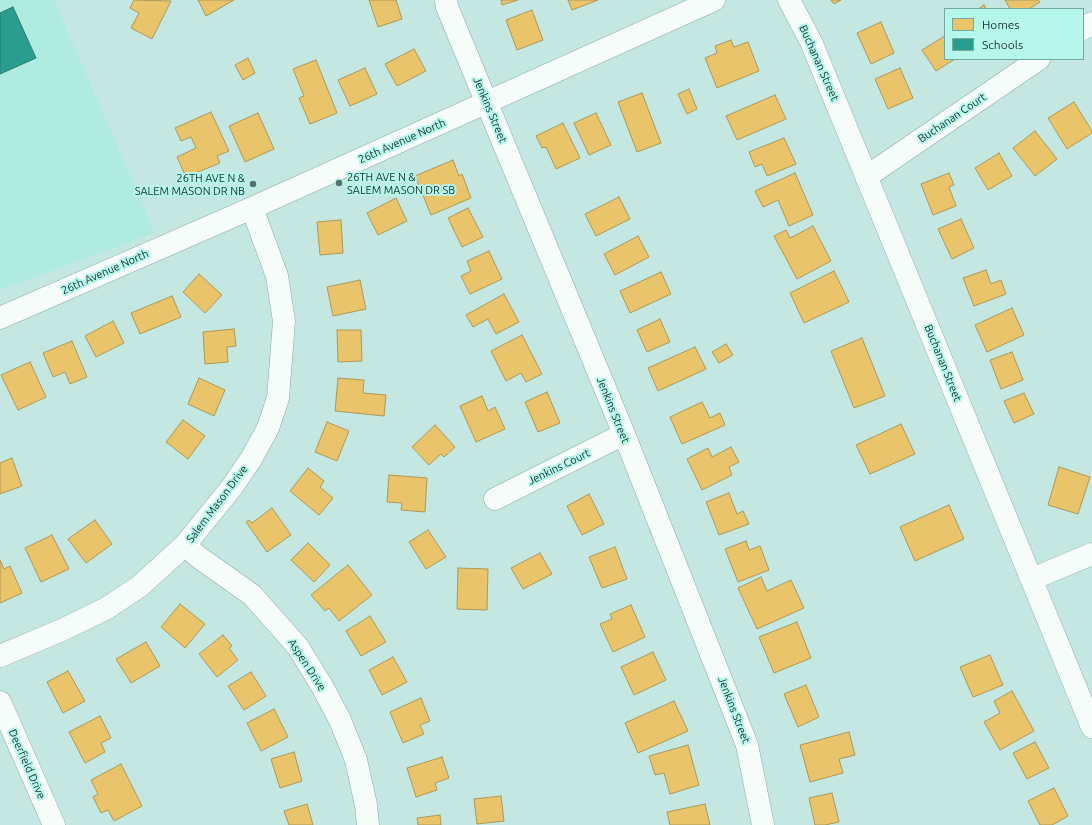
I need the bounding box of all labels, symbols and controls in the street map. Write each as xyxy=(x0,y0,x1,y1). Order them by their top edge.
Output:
legend xyxy=(944,8,1084,60)
text: Homes xyxy=(982,18,1020,31)
street label: Buchanan Street xyxy=(796,23,842,103)
text: Schools xyxy=(982,38,1023,51)
street label: Jenkins Street xyxy=(470,75,510,145)
street label: Buchanan Court xyxy=(916,90,988,146)
street label: 26th Avenue North xyxy=(356,116,448,166)
place label: 26TH AVE N & SALEM MASON DR SB xyxy=(347,170,455,196)
place label: 26TH AVE N & SALEM MASON DR NB xyxy=(135,171,245,197)
marker: 26TH AVE N & SALEM MASON DR SB xyxy=(334,178,344,188)
marker: 26TH AVE N & SALEM MASON DR NB xyxy=(248,179,258,189)
street label: 26th Avenue North xyxy=(59,247,151,297)
street label: Buchanan Street xyxy=(922,323,964,403)
street label: Jenkins Street xyxy=(594,375,632,445)
street label: Jenkins Court xyxy=(526,446,592,488)
street label: Salem Mason Drive xyxy=(184,463,250,545)
street label: Aspen Drive xyxy=(285,637,329,693)
street label: Jenkins Street xyxy=(715,675,753,745)
street label: Deerfield Drive xyxy=(6,727,48,801)

